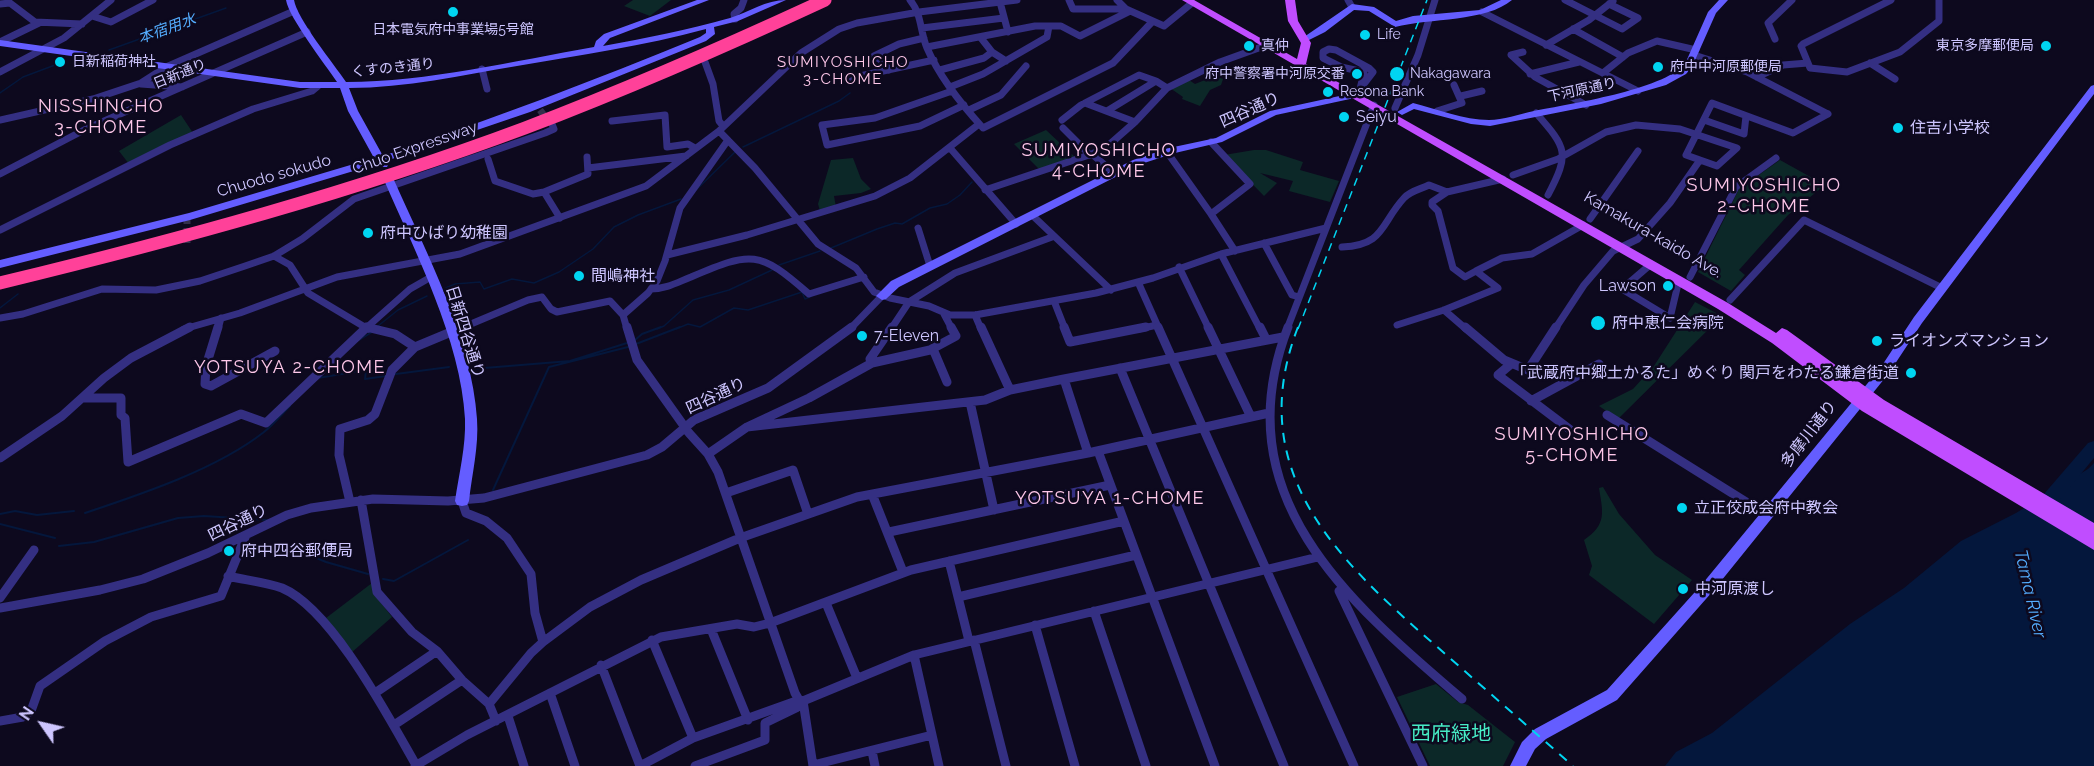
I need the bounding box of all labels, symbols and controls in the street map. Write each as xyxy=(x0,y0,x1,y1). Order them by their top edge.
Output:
marker: 日本電気府中事業場5号館 xyxy=(446,5,460,19)
water label: 本宿用水 xyxy=(136,10,198,48)
place label: 日本電気府中事業場5号館 xyxy=(372,22,534,38)
place label: Life xyxy=(1377,27,1401,43)
marker: Life xyxy=(1358,28,1372,42)
place label: 真仲 xyxy=(1261,38,1289,54)
place label: 東京多摩郵便局 xyxy=(1936,38,2034,54)
marker: 真仲 xyxy=(1242,39,1256,53)
marker: 東京多摩郵便局 xyxy=(2039,39,2053,53)
district label: SUMIYOSHICHO 3-CHOME xyxy=(777,53,909,88)
place label: 日新稲荷神社 xyxy=(72,54,156,70)
marker: 日新稲荷神社 xyxy=(53,55,67,69)
street label: 日新通り xyxy=(151,55,209,93)
street label: くすのき通り xyxy=(350,55,436,81)
place label: 府中中河原郵便局 xyxy=(1670,59,1782,75)
marker: 府中中河原郵便局 xyxy=(1651,60,1665,74)
marker: Nakagawara xyxy=(1388,65,1406,83)
place label: 府中警察署中河原交番 xyxy=(1205,66,1345,82)
place label: Nakagawara xyxy=(1410,66,1491,82)
marker: 府中警察署中河原交番 xyxy=(1350,67,1364,81)
street label: 下河原通り xyxy=(1546,75,1618,105)
place label: Resona Bank xyxy=(1340,84,1424,100)
marker: Resona Bank xyxy=(1321,85,1335,99)
street label: 四谷通り xyxy=(1217,88,1283,132)
district label: NISSHINCHO 3-CHOME xyxy=(38,96,164,138)
place label: Seiyu xyxy=(1356,107,1397,127)
marker: Seiyu xyxy=(1337,110,1351,124)
street label: Chuo Expressway xyxy=(350,118,480,178)
place label: 住吉小学校 xyxy=(1910,118,1990,138)
marker: 住吉小学校 xyxy=(1891,121,1905,135)
district label: SUMIYOSHICHO 4-CHOME xyxy=(1022,140,1176,182)
street label: Chuodo sokudo xyxy=(215,151,333,201)
district label: SUMIYOSHICHO 2-CHOME xyxy=(1687,175,1841,218)
street label: Kamakura-kaido Ave. xyxy=(1580,188,1726,282)
place label: 府中ひばり幼稚園 xyxy=(380,223,508,243)
marker: 府中ひばり幼稚園 xyxy=(361,226,375,240)
place label: 間嶋神社 xyxy=(591,266,655,286)
marker: 間嶋神社 xyxy=(572,269,586,283)
place label: Lawson xyxy=(1599,276,1656,296)
marker: Lawson xyxy=(1661,279,1675,293)
street label: 日新四谷通り xyxy=(442,283,488,381)
place label: 府中恵仁会病院 xyxy=(1612,313,1724,333)
marker: 府中恵仁会病院 xyxy=(1589,314,1607,332)
place label: 7-Eleven xyxy=(874,326,939,346)
marker: 7-Eleven xyxy=(855,329,869,343)
place label: ライオンズマンション xyxy=(1889,331,2049,351)
marker: ライオンズマンション xyxy=(1870,334,1884,348)
district label: YOTSUYA 2-CHOME xyxy=(194,357,386,379)
place label: 「武蔵府中郷土かるた」めぐり 関戸をわたる鎌倉街道 xyxy=(1511,363,1899,383)
marker: 「武蔵府中郷土かるた」めぐり 関戸をわたる鎌倉街道 xyxy=(1904,366,1918,380)
street label: 四谷通り xyxy=(683,374,749,418)
street label: 多摩川通り xyxy=(1777,397,1841,471)
district label: SUMIYOSHICHO 5-CHOME xyxy=(1495,424,1649,466)
district label: YOTSUYA 1-CHOME xyxy=(1015,488,1205,510)
place label: 立正佼成会府中教会 xyxy=(1694,498,1838,518)
street label: 四谷通り xyxy=(205,500,271,546)
marker: 立正佼成会府中教会 xyxy=(1675,501,1689,515)
place label: 府中四谷郵便局 xyxy=(241,541,353,561)
marker: 府中四谷郵便局 xyxy=(222,544,236,558)
water label: Tama River xyxy=(2009,548,2051,640)
place label: 中河原渡し xyxy=(1695,579,1775,599)
marker: 中河原渡し xyxy=(1676,582,1690,596)
north arrow xyxy=(12,694,72,754)
text: N xyxy=(15,703,38,724)
park label: 西府緑地 xyxy=(1411,722,1491,746)

